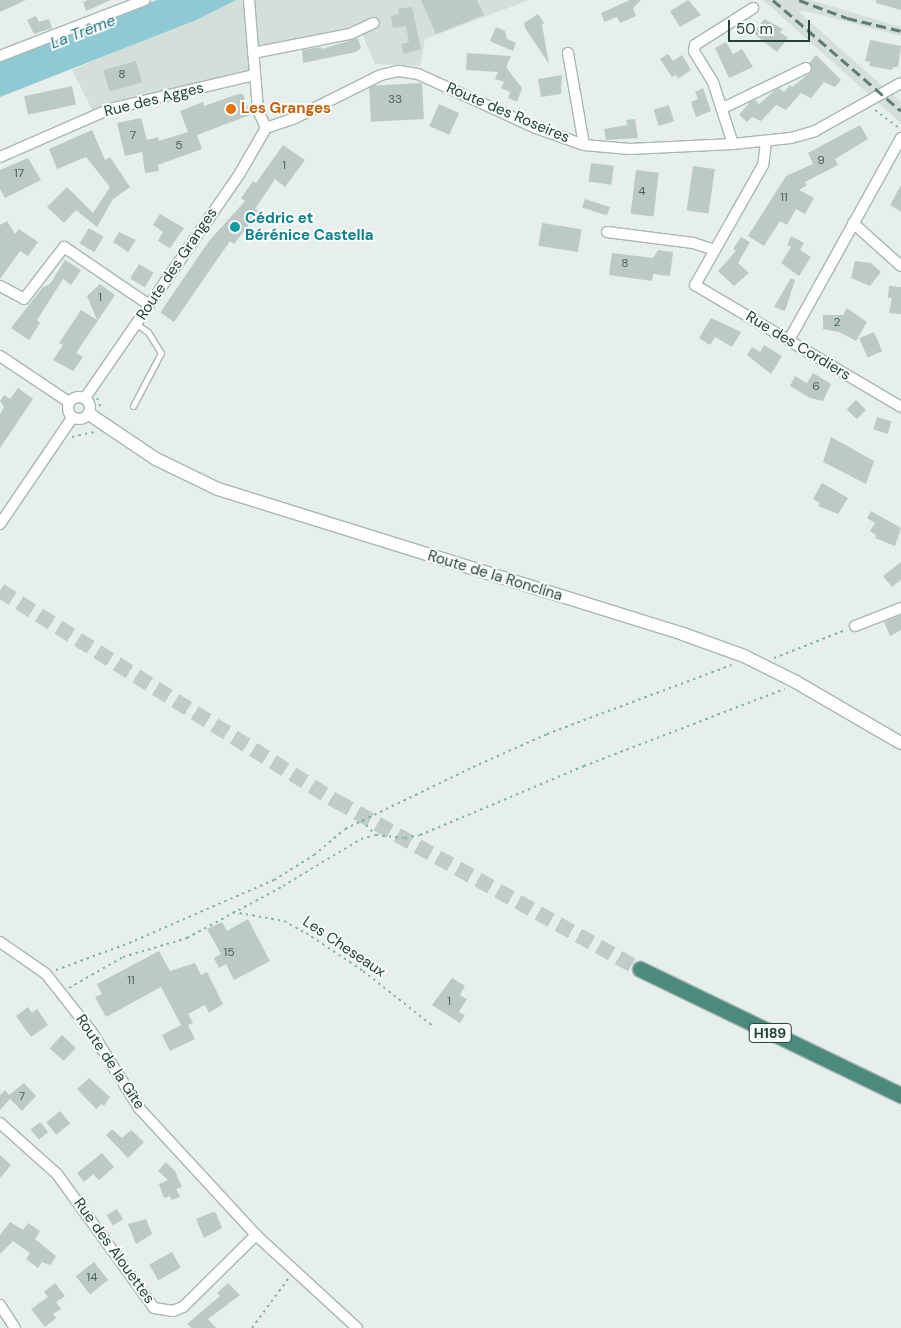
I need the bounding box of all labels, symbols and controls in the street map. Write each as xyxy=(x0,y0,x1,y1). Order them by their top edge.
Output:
scale bar xyxy=(731,10,814,42)
water label: La Trême xyxy=(48,11,118,53)
text: 50 m xyxy=(736,19,773,39)
house number: 8 xyxy=(118,68,126,82)
street label: Rue des Agges xyxy=(102,79,206,121)
street label: Route des Roseires xyxy=(444,79,572,147)
house number: 33 xyxy=(388,93,402,107)
place label: Les Granges xyxy=(241,100,331,118)
marker: Les Granges xyxy=(225,103,237,115)
house number: 7 xyxy=(130,129,136,143)
house number: 5 xyxy=(175,139,183,153)
house number: 9 xyxy=(817,154,825,168)
house number: 1 xyxy=(282,159,286,173)
house number: 17 xyxy=(14,167,24,181)
house number: 4 xyxy=(638,185,646,199)
house number: 11 xyxy=(780,191,788,205)
street label: Route des Granges xyxy=(133,205,221,323)
place label: Cédric et Bérénice Castella xyxy=(245,209,373,244)
marker: Cédric et Bérénice Castella xyxy=(229,221,241,233)
house number: 8 xyxy=(621,257,629,271)
house number: 1 xyxy=(98,291,102,305)
street label: Rue des Cordiers xyxy=(742,308,854,384)
house number: 2 xyxy=(834,316,840,330)
house number: 6 xyxy=(812,380,820,394)
street label: Route de la Ronclina xyxy=(426,547,564,605)
street label: Les Cheseaux xyxy=(299,913,389,981)
house number: 15 xyxy=(223,946,235,960)
house number: 11 xyxy=(127,974,135,988)
house number: 1 xyxy=(447,995,451,1009)
street label: Route de la Gîte xyxy=(72,1011,148,1113)
road number: H189 xyxy=(748,1021,792,1044)
house number: 7 xyxy=(19,1090,25,1104)
street label: Rue des Alouettes xyxy=(70,1195,158,1307)
house number: 14 xyxy=(86,1271,98,1285)

